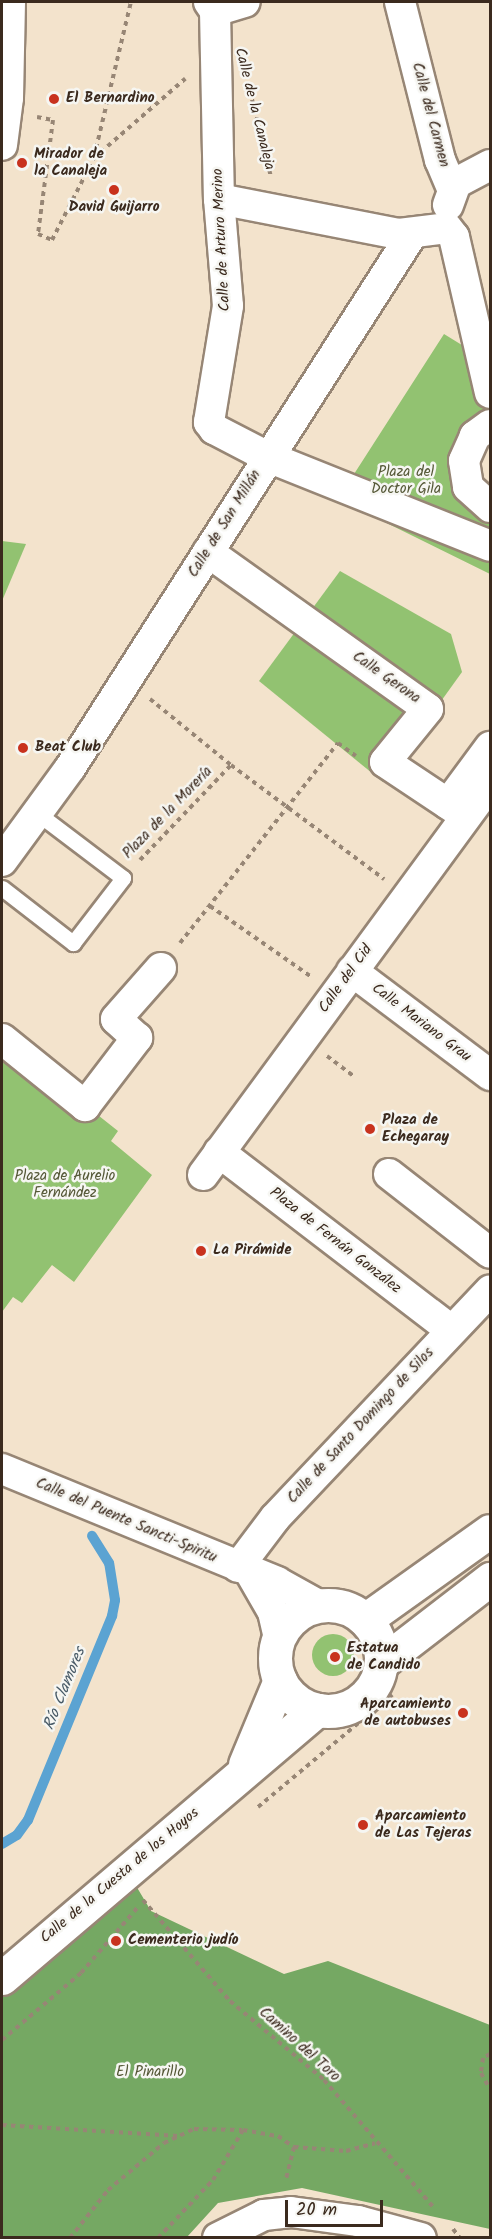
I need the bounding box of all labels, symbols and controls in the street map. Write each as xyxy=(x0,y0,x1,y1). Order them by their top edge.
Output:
street label: Calle de la Canaleja xyxy=(230,46,278,172)
street label: Calle del Carmen xyxy=(407,61,453,169)
place label: El Bernardino xyxy=(66,90,155,108)
marker: El Bernardino xyxy=(47,92,61,106)
place label: Mirador de la Canaleja xyxy=(34,145,107,180)
marker: Mirador de la Canaleja xyxy=(15,156,29,170)
street label: Calle de Arturo Merino xyxy=(209,168,235,312)
marker: David Guijarro xyxy=(107,183,121,197)
place label: David Guijarro xyxy=(68,199,160,217)
park label: Plaza del Doctor Gila xyxy=(371,463,441,498)
street label: Calle de San Millán xyxy=(185,467,265,581)
street label: Calle Gerona xyxy=(349,648,423,708)
place label: Beat Club xyxy=(35,739,101,757)
marker: Beat Club xyxy=(16,741,30,755)
street label: Plaza de la Morería xyxy=(119,763,217,863)
street label: Calle del Cid xyxy=(315,941,377,1017)
street label: Calle Mariano Grau xyxy=(368,980,474,1066)
place label: Plaza de Echegaray xyxy=(382,1111,449,1146)
marker: Plaza de Echegaray xyxy=(363,1122,377,1136)
park label: Plaza de Aurelio Fernández xyxy=(15,1167,115,1202)
street label: Plaza de Fernán González xyxy=(266,1184,404,1298)
place label: La Pirámide xyxy=(213,1242,292,1260)
marker: La Pirámide xyxy=(194,1244,208,1258)
street label: Calle de Santo Domingo de Silos xyxy=(284,1344,438,1508)
street label: Calle del Puente Sancti-Spiritu xyxy=(33,1475,219,1567)
place label: Estatua de Candido xyxy=(347,1639,420,1674)
water label: Río Clamores xyxy=(40,1645,90,1733)
marker: Estatua de Candido xyxy=(328,1650,342,1664)
place label: Aparcamiento de autobuses xyxy=(360,1695,451,1730)
marker: Aparcamiento de autobuses xyxy=(456,1706,470,1720)
street label: Calle de la Cuesta de los Hoyos xyxy=(37,1804,203,1948)
place label: Aparcamiento de Las Tejeras xyxy=(375,1807,472,1842)
marker: Aparcamiento de Las Tejeras xyxy=(356,1818,370,1832)
place label: Cementerio judío xyxy=(128,1932,239,1950)
marker: Cementerio judío xyxy=(109,1934,123,1948)
street label: Camino del Toro xyxy=(255,2004,343,2086)
park label: El Pinarillo xyxy=(116,2064,184,2082)
scale bar xyxy=(288,2188,386,2226)
text: 20 m xyxy=(296,2196,337,2225)

